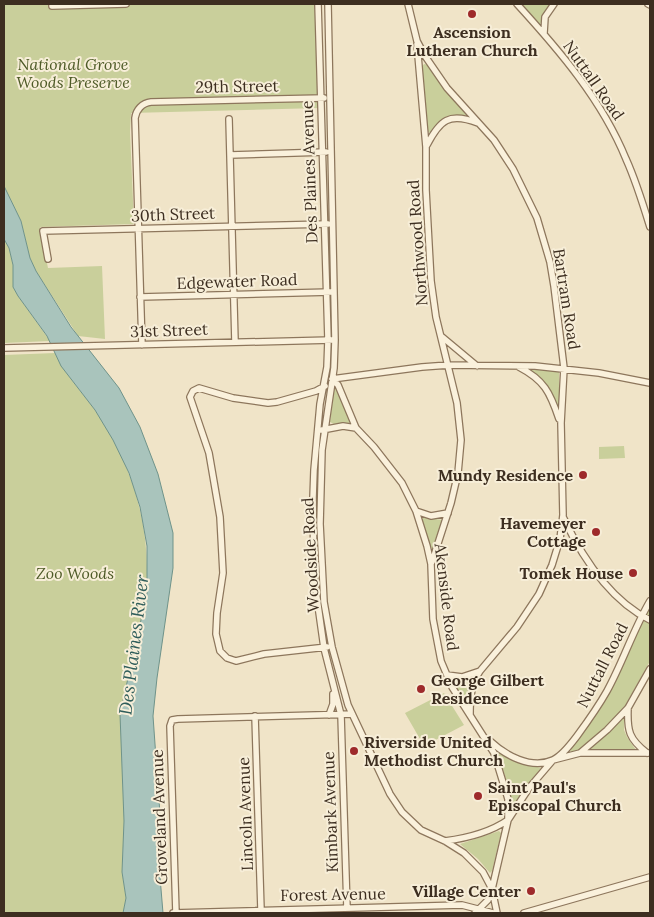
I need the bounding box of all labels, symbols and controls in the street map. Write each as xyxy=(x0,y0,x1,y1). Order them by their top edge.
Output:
marker: Ascension Lutheran Church xyxy=(466,8,478,20)
place label: Ascension Lutheran Church xyxy=(406,22,538,60)
street label: Nuttall Road xyxy=(559,36,629,124)
park label: National Grove Woods Preserve xyxy=(16,54,130,92)
street label: 29th Street xyxy=(195,75,280,97)
street label: Des Plaines Avenue xyxy=(296,100,321,244)
street label: Northwood Road xyxy=(403,179,431,307)
street label: 30th Street xyxy=(131,203,216,225)
street label: Bartram Road xyxy=(549,247,585,351)
street label: Edgewater Road xyxy=(176,269,298,293)
street label: 31st Street xyxy=(130,319,209,341)
place label: Mundy Residence xyxy=(438,465,573,485)
marker: Mundy Residence xyxy=(577,469,589,481)
street label: Woodside Road xyxy=(297,497,323,613)
place label: Havemeyer Cottage xyxy=(500,513,586,551)
marker: Havemeyer Cottage xyxy=(590,526,602,538)
street label: Akenside Road xyxy=(430,541,464,652)
park label: Zoo Woods xyxy=(36,563,114,583)
place label: Tomek House xyxy=(520,563,623,583)
marker: Tomek House xyxy=(627,567,639,579)
water label: Des Plaines River xyxy=(113,573,154,716)
street label: Nuttall Road xyxy=(572,619,632,711)
place label: George Gilbert Residence xyxy=(431,670,545,708)
marker: George Gilbert Residence xyxy=(415,683,427,695)
place label: Riverside United Methodist Church xyxy=(364,732,503,770)
marker: Riverside United Methodist Church xyxy=(348,745,360,757)
street label: Groveland Avenue xyxy=(147,749,171,885)
street label: Kimbark Avenue xyxy=(318,751,342,873)
street label: Lincoln Avenue xyxy=(233,756,257,871)
place label: Saint Paul's Episcopal Church xyxy=(488,777,622,815)
marker: Saint Paul's Episcopal Church xyxy=(472,790,484,802)
place label: Village Center xyxy=(412,881,521,901)
street label: Forest Avenue xyxy=(280,883,386,905)
marker: Village Center xyxy=(525,885,537,897)

